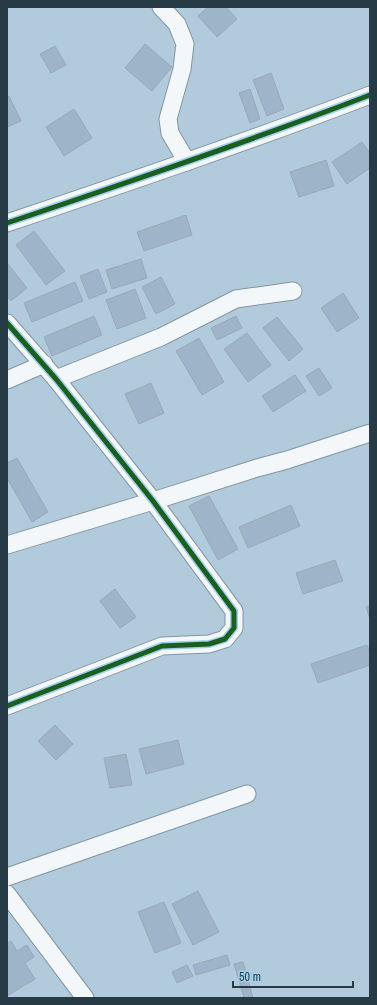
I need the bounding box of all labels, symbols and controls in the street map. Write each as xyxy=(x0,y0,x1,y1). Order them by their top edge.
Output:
scale bar xyxy=(233,963,353,989)
text: 50 m xyxy=(239,969,261,985)

